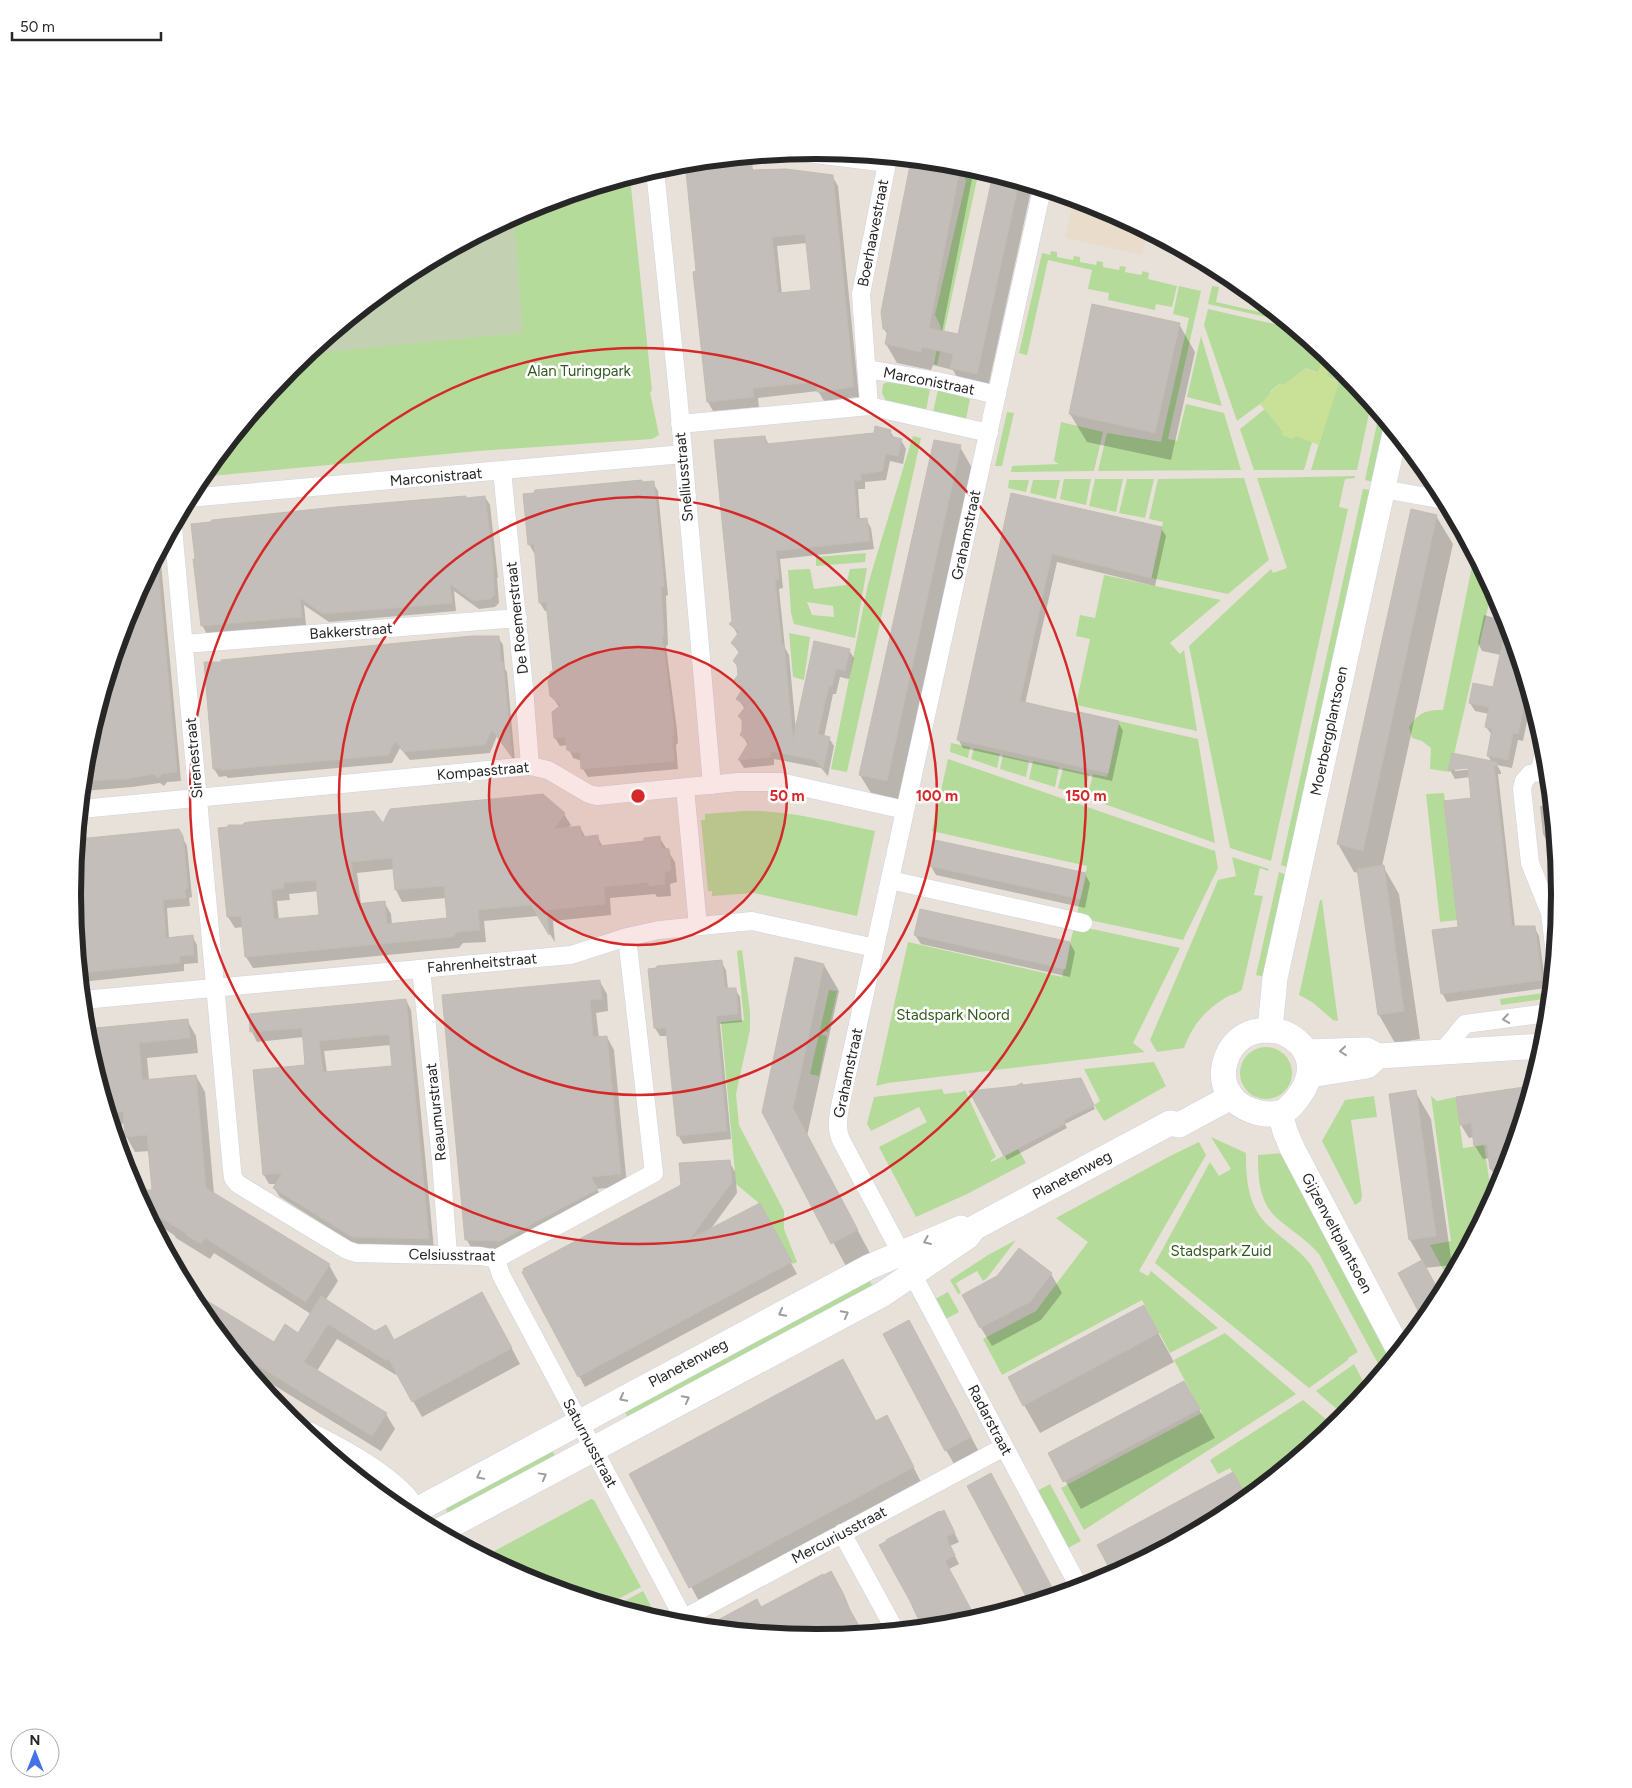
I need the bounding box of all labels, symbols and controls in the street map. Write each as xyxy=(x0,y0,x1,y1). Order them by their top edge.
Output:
scale bar xyxy=(12,10,161,42)
text: 50 m xyxy=(20,18,55,36)
street label: Boerhaavestraat xyxy=(854,177,892,288)
park label: Alan Turingpark xyxy=(527,362,632,380)
street label: Marconistraat xyxy=(882,363,977,399)
street label: Snelliusstraat xyxy=(671,431,697,523)
street label: Marconistraat xyxy=(389,464,483,490)
street label: Grahamstraat xyxy=(948,488,984,582)
street label: De Roemerstraat xyxy=(502,560,532,675)
street label: Bakkerstraat xyxy=(309,619,393,643)
street label: Moerbergplantsoen xyxy=(1307,665,1351,797)
street label: Sirenestraat xyxy=(181,716,207,799)
street label: Kompasstraat xyxy=(436,758,530,784)
centre of rings xyxy=(629,787,647,805)
text: 50 m xyxy=(769,787,805,805)
text: 100 m xyxy=(916,787,958,805)
text: 150 m xyxy=(1065,787,1107,805)
street label: Fahrenheitstraat xyxy=(426,949,538,977)
park label: Stadspark Noord xyxy=(896,1006,1010,1024)
one-way arrow xyxy=(1502,1013,1511,1023)
street label: Grahamstraat xyxy=(830,1026,866,1120)
one-way arrow xyxy=(1339,1046,1347,1057)
street label: Reaumurstraat xyxy=(422,1062,450,1162)
street label: Planetenweg xyxy=(1029,1147,1115,1203)
street label: Gijzenveltplantsoen xyxy=(1298,1170,1376,1296)
one-way arrow xyxy=(923,1235,932,1246)
park label: Stadspark Zuid xyxy=(1170,1242,1272,1260)
street label: Celsiusstraat xyxy=(408,1245,496,1265)
one-way arrow xyxy=(778,1307,787,1317)
one-way arrow xyxy=(840,1310,849,1320)
street label: Planetenweg xyxy=(645,1335,731,1391)
street label: Radarstraat xyxy=(964,1382,1016,1459)
one-way arrow xyxy=(619,1392,628,1402)
street label: Saturnusstraat xyxy=(559,1395,621,1491)
one-way arrow xyxy=(681,1395,690,1405)
one-way arrow xyxy=(476,1470,485,1480)
one-way arrow xyxy=(538,1472,547,1482)
street label: Mercuriusstraat xyxy=(788,1502,890,1568)
north arrow xyxy=(10,1728,60,1778)
text: N xyxy=(30,1732,40,1749)

